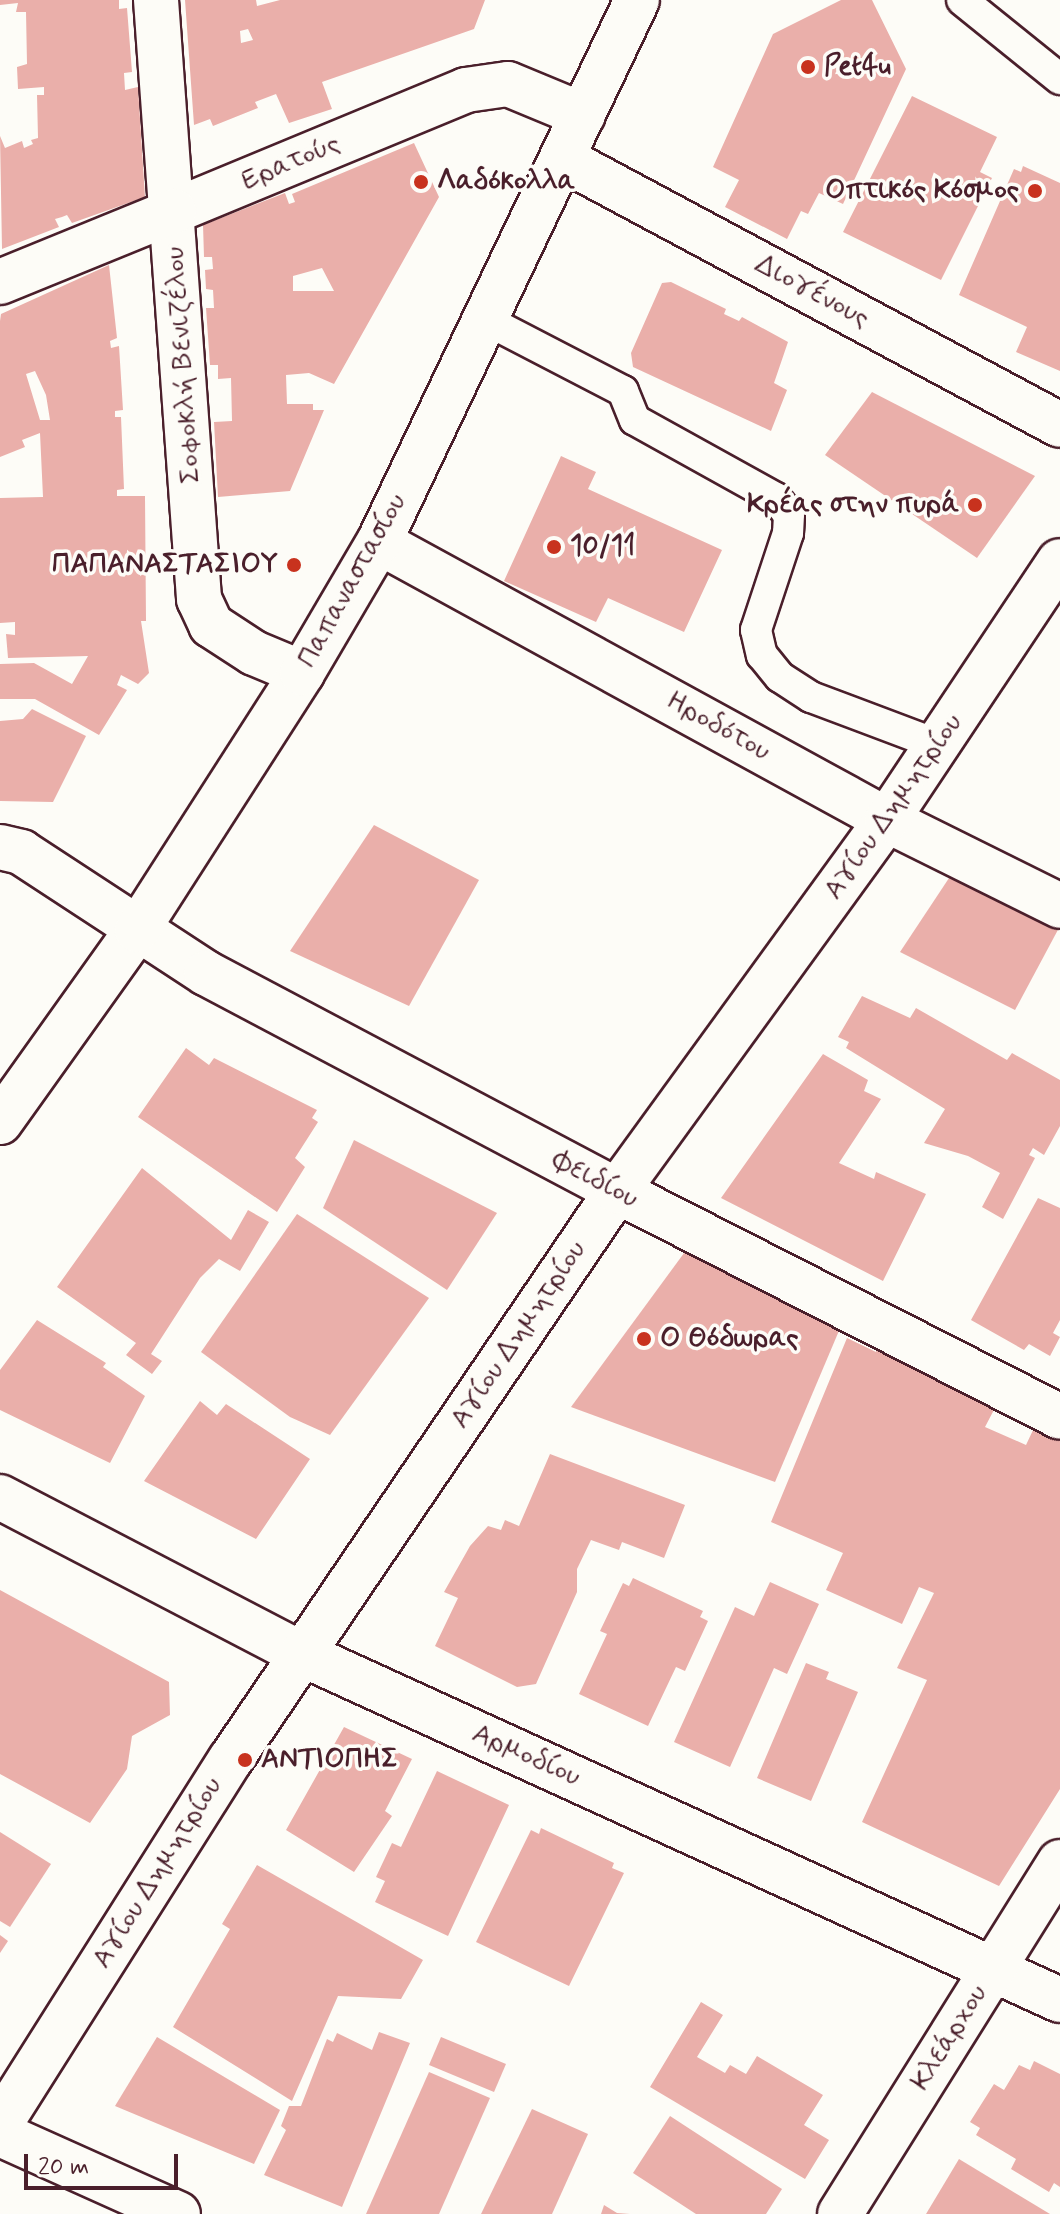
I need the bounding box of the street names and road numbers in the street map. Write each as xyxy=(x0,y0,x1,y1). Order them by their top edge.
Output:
street label: Ερατούς xyxy=(237,127,345,199)
street label: Σοφοκλή Βενιζέλου xyxy=(159,245,209,485)
street label: Διογένους xyxy=(749,248,875,336)
street label: Παπαναστασίου xyxy=(291,488,415,674)
street label: Ηροδότου xyxy=(660,685,776,769)
street label: Αγίου Δημητρίου xyxy=(817,708,971,906)
street label: Φειδίου xyxy=(546,1144,644,1216)
street label: Αγίου Δημητρίου xyxy=(444,1235,594,1435)
street label: Αρμοδίου xyxy=(467,1717,585,1795)
street label: Αγίου Δημητρίου xyxy=(86,1771,230,1975)
street label: Κλεάρχου xyxy=(904,1979,996,2097)

